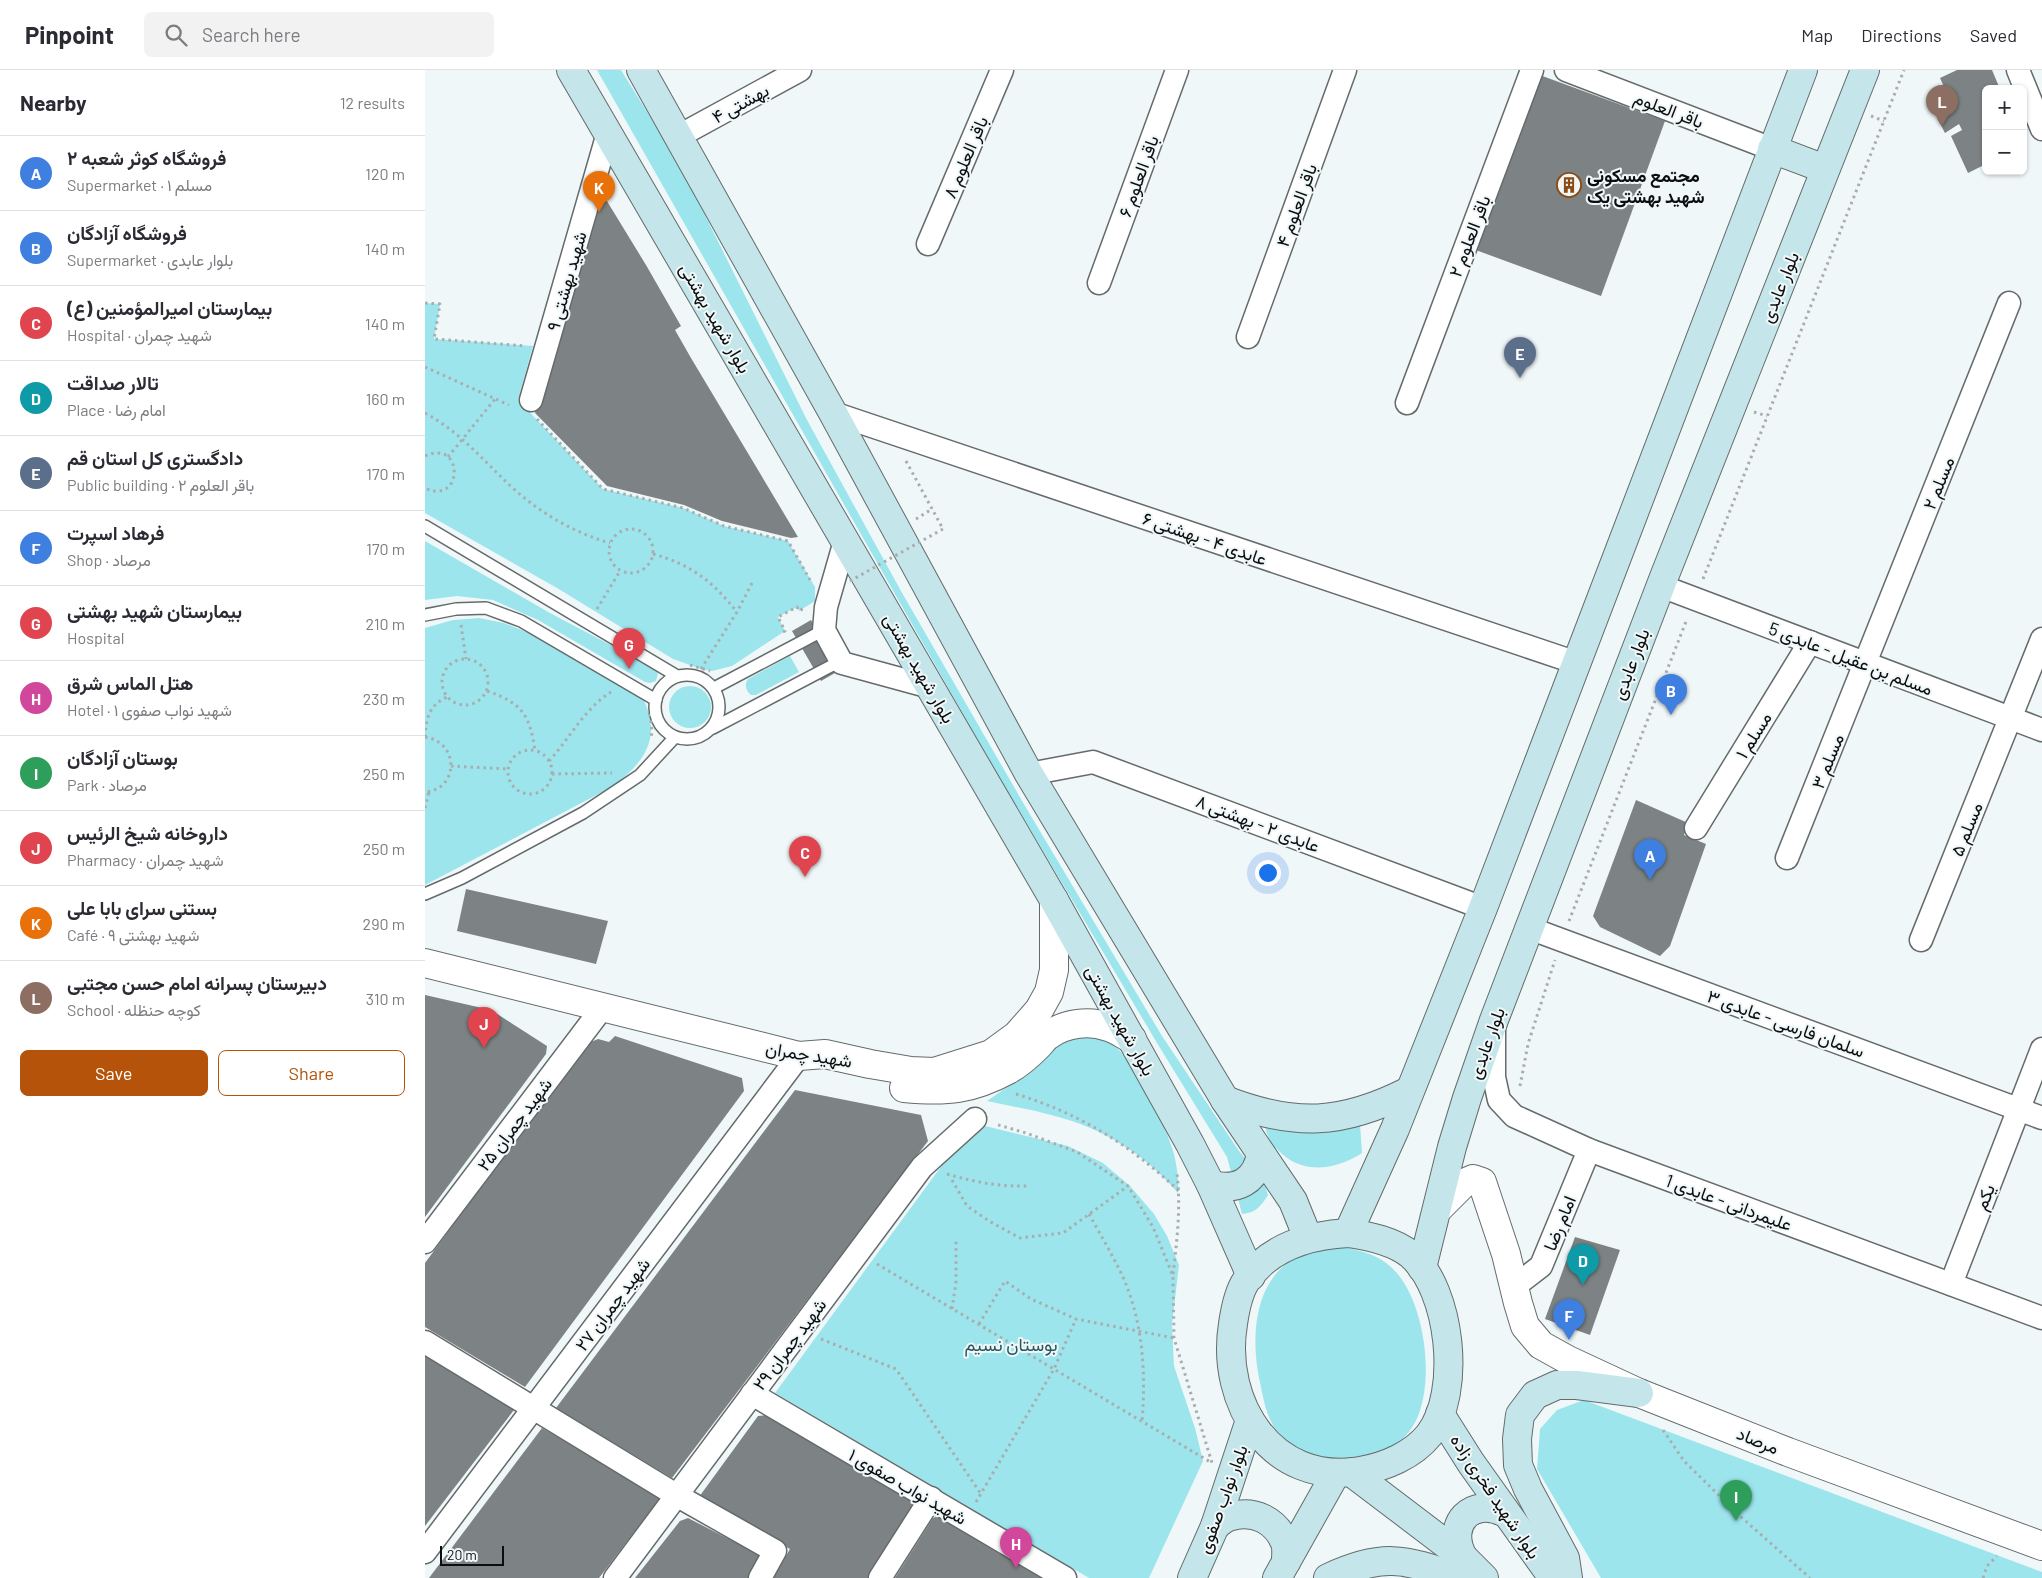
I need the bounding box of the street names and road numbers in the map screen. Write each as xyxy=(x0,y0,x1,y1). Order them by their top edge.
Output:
street label: بهشتی ۴ xyxy=(708,78,773,128)
street label: باقر العلوم xyxy=(1630,86,1707,134)
street label: باقر العلوم ۸ xyxy=(938,113,994,202)
street label: باقر العلوم ۶ xyxy=(1113,132,1165,221)
street label: باقر العلوم ۴ xyxy=(1271,160,1323,250)
street label: باقر العلوم ۲ xyxy=(1443,192,1497,281)
street label: شهید بهشتی ۹ xyxy=(541,229,592,334)
street label: بلوار عابدی xyxy=(1755,248,1804,326)
street label: بلوار شهید بهشتی xyxy=(675,259,756,377)
street label: مسلم ۲ xyxy=(1918,453,1960,513)
street label: عابدی ۴ - بهشتی ۶ xyxy=(1140,506,1270,570)
street label: بلوار شهید بهشتی xyxy=(879,609,960,727)
street label: مسلم بن عقیل - عابدی 5 xyxy=(1765,617,1936,701)
street label: بلوار عابدی xyxy=(1606,625,1655,703)
street label: مسلم ۱ xyxy=(1730,708,1777,763)
street label: مسلم ۳ xyxy=(1806,730,1850,792)
street label: عابدی ۲ - بهشتی ۸ xyxy=(1193,789,1323,858)
street label: مسلم ۵ xyxy=(1945,799,1989,860)
street label: بلوار شهید بهشتی xyxy=(1081,961,1161,1080)
street label: سلمان فارسی - عابدی ۳ xyxy=(1704,984,1868,1063)
street label: بلوار عابدی xyxy=(1463,1004,1510,1082)
street label: شهید چمران xyxy=(764,1036,854,1074)
street label: شهید چمران ۲۵ xyxy=(472,1073,558,1176)
street label: علیمردانی - عابدی 1 xyxy=(1662,1169,1795,1236)
street label: یکم xyxy=(1969,1181,2001,1214)
street label: امام رضا xyxy=(1538,1192,1582,1254)
street label: شهید چمران ۲۷ xyxy=(570,1253,656,1356)
street label: شهید چمران ۲۹ xyxy=(747,1294,832,1395)
street label: مرصاد xyxy=(1733,1422,1782,1459)
street label: بلوار شهید فخری زاده xyxy=(1445,1429,1546,1563)
street label: بلوار نواب صفوی xyxy=(1192,1442,1253,1557)
street label: شهید نواب صفوی ۱ xyxy=(844,1443,971,1530)

